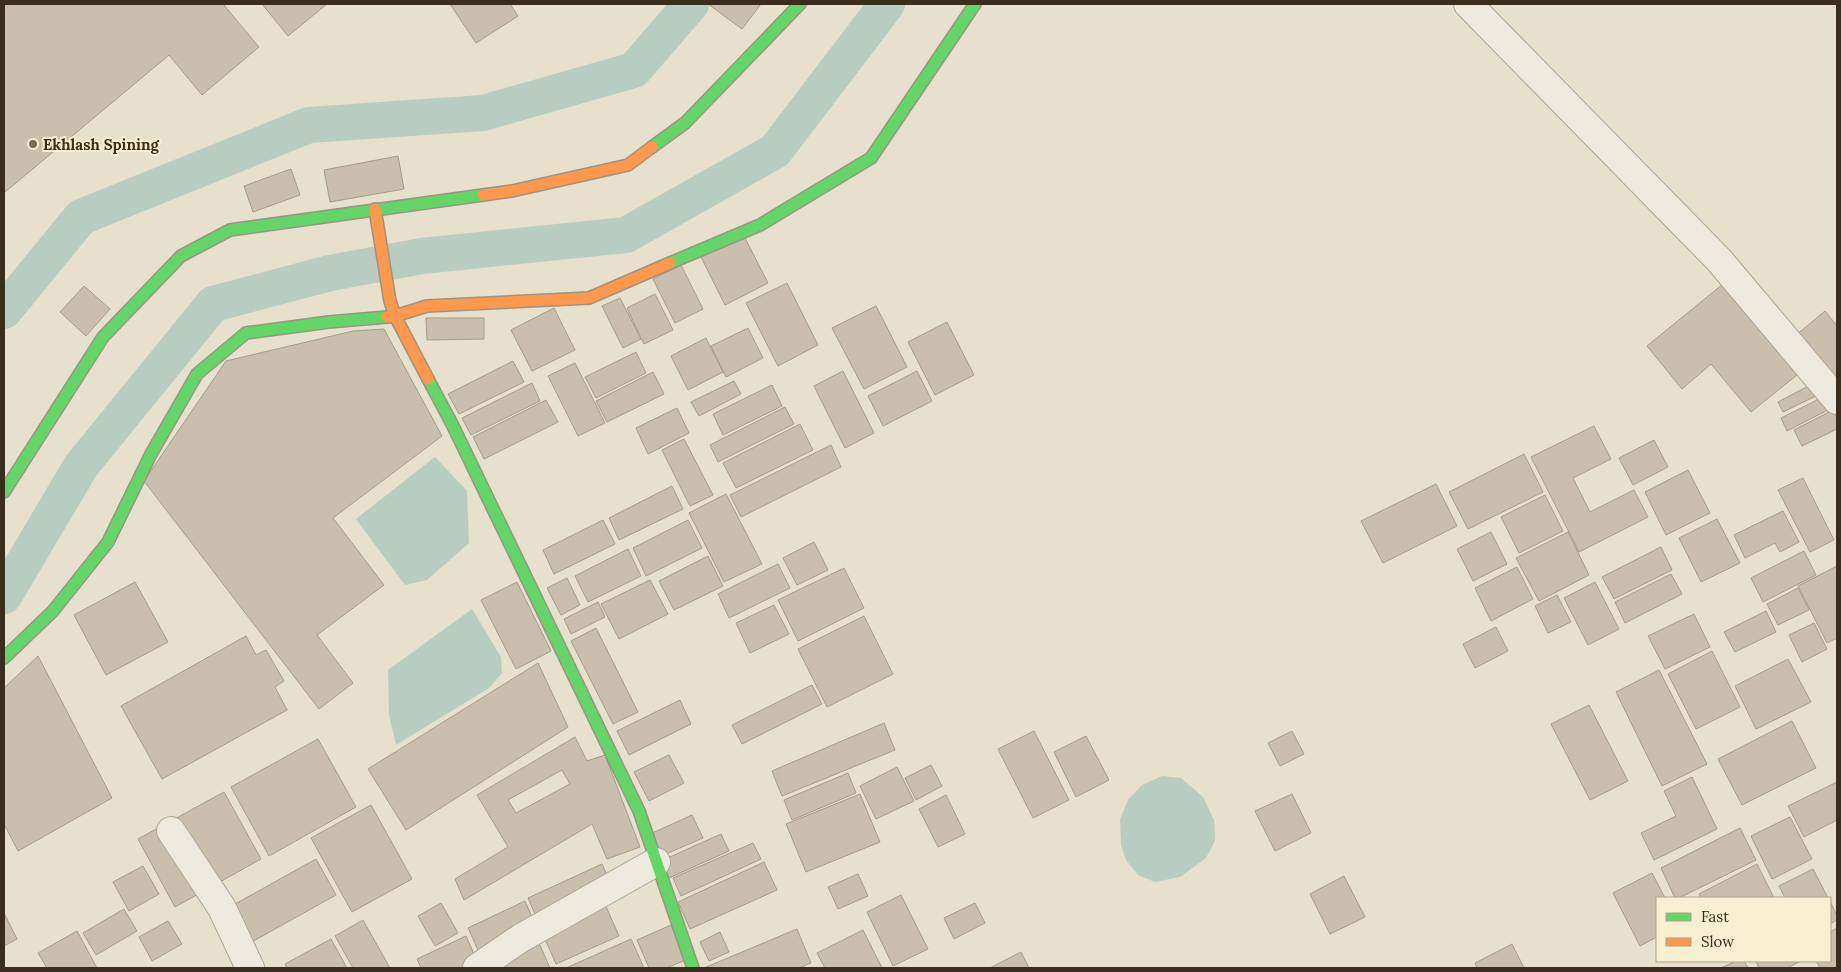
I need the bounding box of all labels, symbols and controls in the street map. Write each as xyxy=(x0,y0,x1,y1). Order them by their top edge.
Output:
place label: Ekhlash Spining xyxy=(43,135,159,154)
marker: Ekhlash Spining xyxy=(27,138,39,150)
legend xyxy=(1656,897,1831,962)
text: Fast xyxy=(1701,907,1729,926)
text: Slow xyxy=(1701,932,1734,951)

